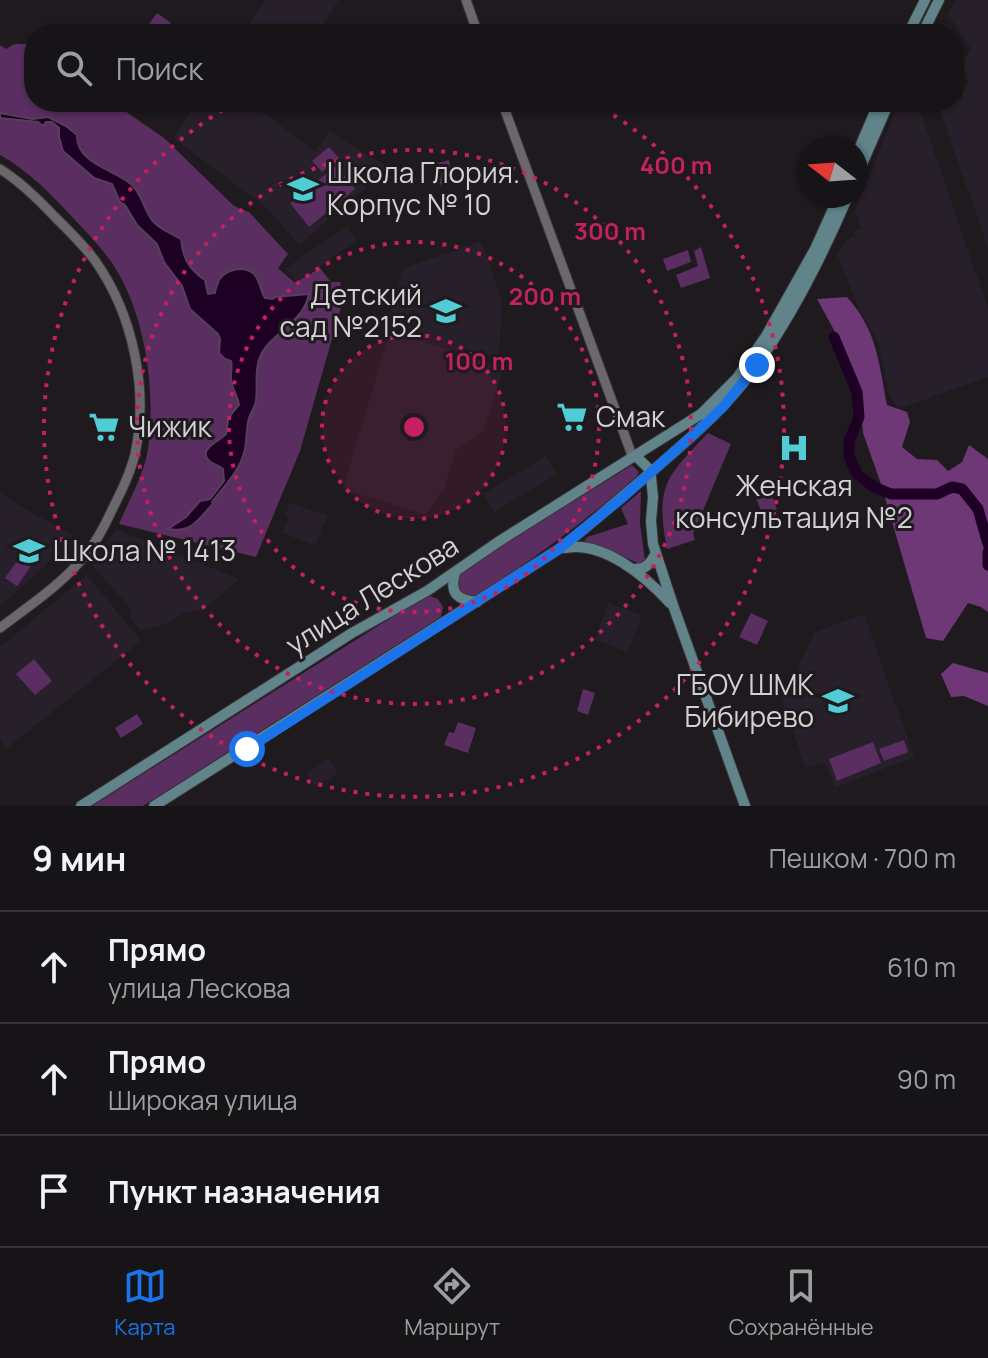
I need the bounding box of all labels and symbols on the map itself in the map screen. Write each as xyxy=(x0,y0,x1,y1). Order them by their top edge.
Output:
north arrow xyxy=(796,136,868,208)
text: 400 m xyxy=(640,148,712,181)
place label: Школа Глория. Корпус № 10 xyxy=(327,153,520,223)
school or university icon: Школа Глория. Корпус № 10 xyxy=(286,172,320,206)
text: 300 m xyxy=(574,214,646,247)
place label: Детский сад №2152 xyxy=(279,275,422,345)
text: 200 m xyxy=(509,279,581,312)
school or university icon: Детский сад №2152 xyxy=(429,294,463,328)
text: 100 m xyxy=(445,344,513,377)
route end xyxy=(739,347,775,383)
place label: Смак xyxy=(596,397,666,435)
supermarket icon: Смак xyxy=(555,400,589,434)
place label: Чижик xyxy=(128,407,213,445)
supermarket icon: Чижик xyxy=(87,410,121,444)
centre of rings xyxy=(400,413,428,441)
hospital icon: Женская консультация №2 xyxy=(777,431,811,465)
place label: Женская консультация №2 xyxy=(675,466,913,536)
street label: улица Лескова xyxy=(278,526,465,662)
place label: Школа № 1413 xyxy=(53,531,236,569)
school or university icon: Школа № 1413 xyxy=(12,534,46,568)
place label: ГБОУ ШМК Бибирево xyxy=(676,665,814,735)
school or university icon: ГБОУ ШМК Бибирево xyxy=(821,684,855,718)
route start xyxy=(229,731,265,767)

